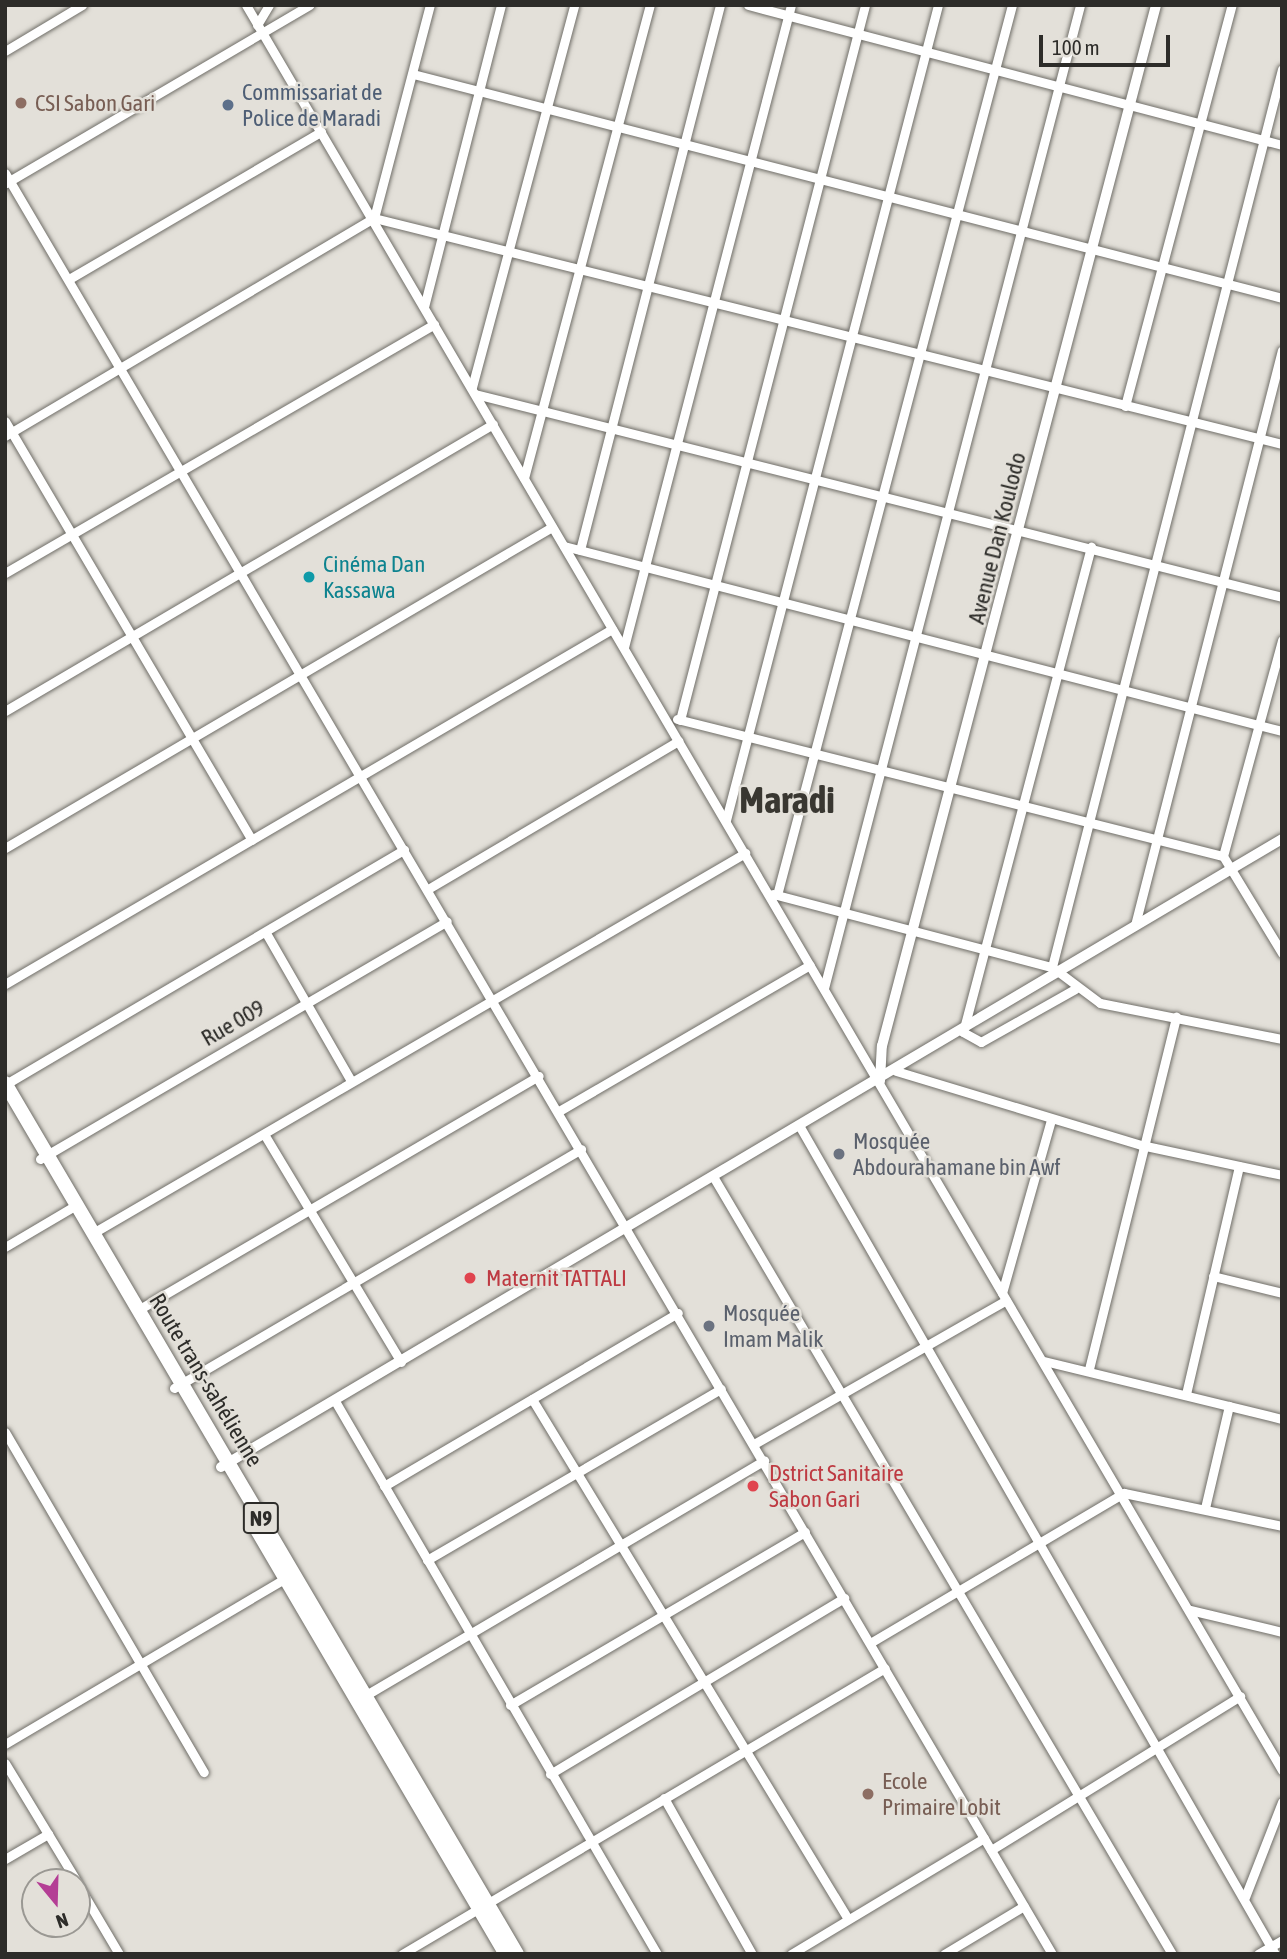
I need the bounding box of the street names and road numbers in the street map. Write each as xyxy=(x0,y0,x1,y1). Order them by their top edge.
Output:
street label: Avenue Dan Koulodo xyxy=(962,449,1032,627)
street label: Rue 009 xyxy=(196,994,270,1052)
street label: Route trans-sahélienne xyxy=(143,1288,269,1472)
road number: N9 xyxy=(242,1500,280,1536)

